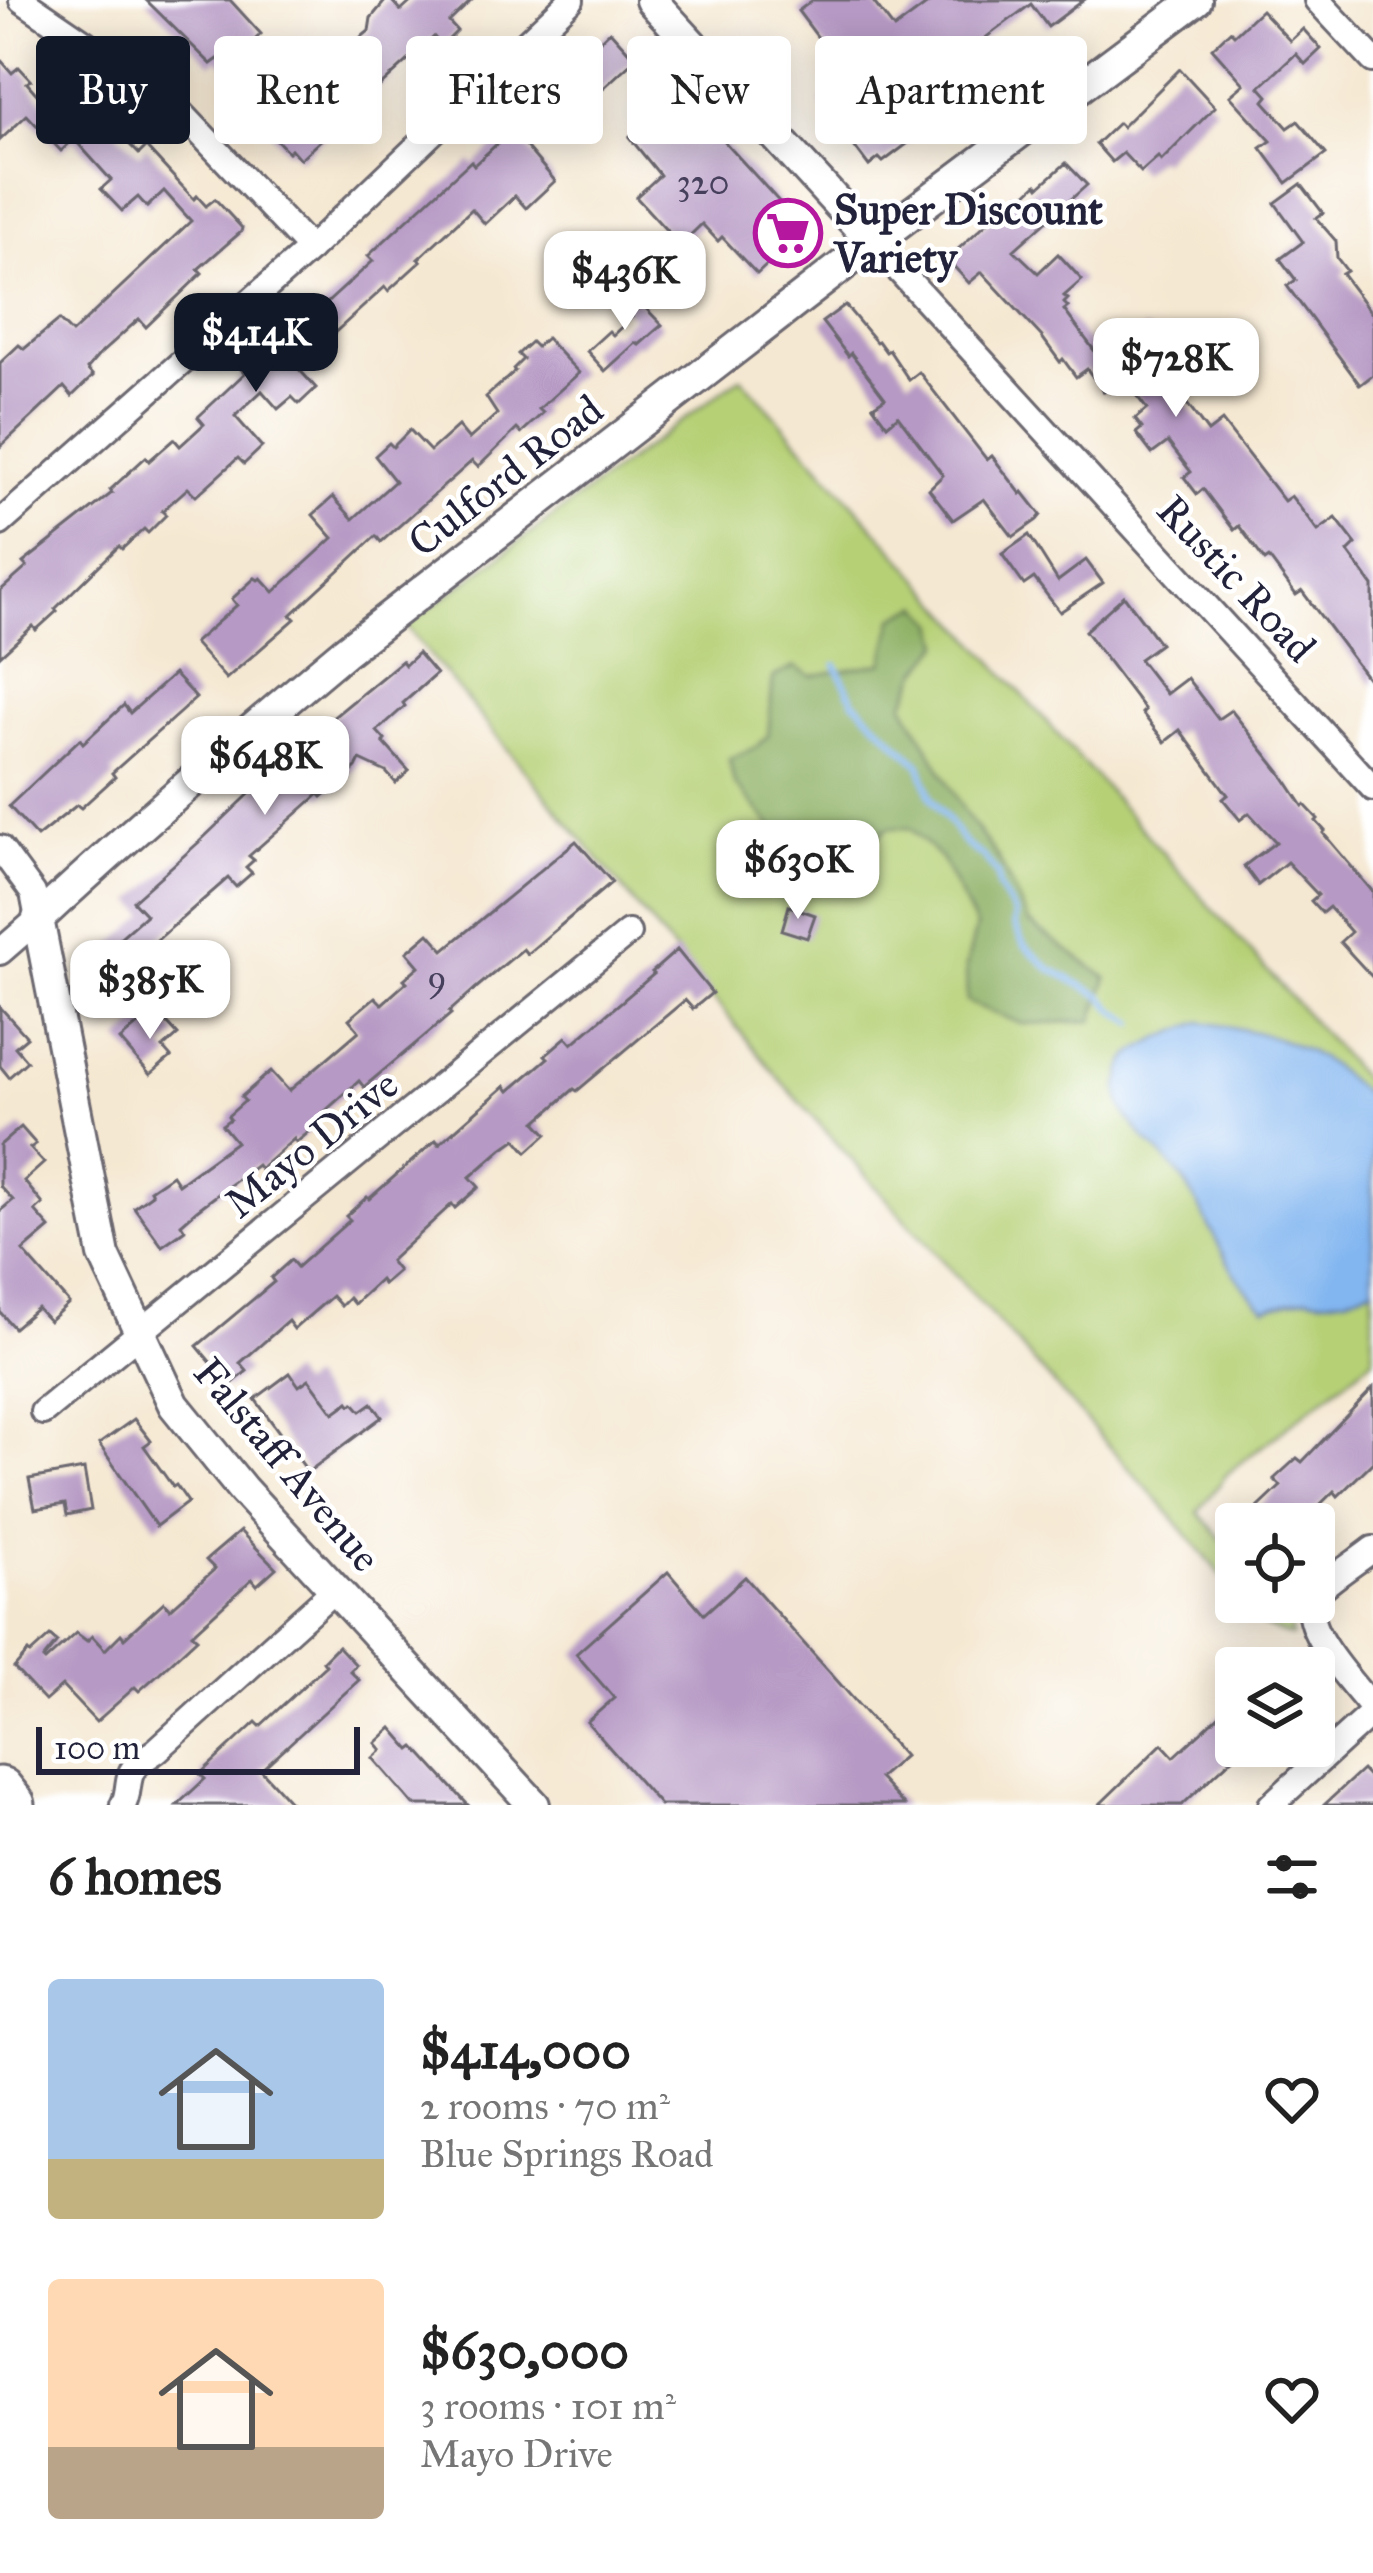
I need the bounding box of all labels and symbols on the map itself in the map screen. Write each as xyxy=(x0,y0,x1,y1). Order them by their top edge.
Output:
house number: 320 xyxy=(676,160,730,204)
place label: Super Discount Variety xyxy=(833,184,1103,284)
supermarket icon: Super Discount Variety xyxy=(753,198,823,268)
pin: $436K xyxy=(541,231,709,333)
pin: $414K xyxy=(172,293,340,395)
pin: $728K xyxy=(1092,318,1260,420)
street label: Culford Road xyxy=(398,384,613,568)
street label: Rustic Road xyxy=(1146,484,1327,673)
pin: $648K xyxy=(181,716,349,818)
pin: $630K xyxy=(714,820,882,922)
pin: $385K xyxy=(66,940,234,1042)
house number: 9 xyxy=(427,956,447,1000)
street label: Mayo Drive xyxy=(215,1058,409,1229)
street label: Falstaff Avenue xyxy=(183,1347,392,1582)
scale bar xyxy=(36,1721,360,1774)

